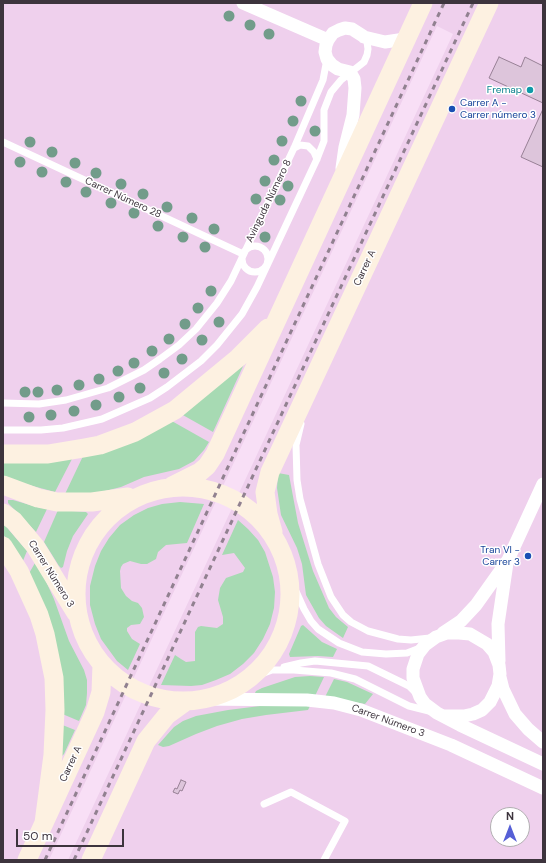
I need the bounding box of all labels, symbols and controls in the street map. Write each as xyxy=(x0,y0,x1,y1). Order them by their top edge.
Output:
place label: Fremap xyxy=(487,84,522,96)
marker: Fremap xyxy=(525,85,535,95)
place label: Carrer A - Carrer número 3 xyxy=(460,97,536,120)
marker: Carrer A - Carrer número 3 xyxy=(447,104,457,114)
street label: Avinguda Número 8 xyxy=(244,158,294,244)
street label: Carrer Número 28 xyxy=(83,175,163,221)
street label: Carrer A xyxy=(351,248,379,288)
street label: Carrer Número 3 xyxy=(25,538,77,610)
place label: Tran VI - Carrer 3 xyxy=(480,544,520,568)
marker: Tran VI - Carrer 3 xyxy=(523,551,533,561)
street label: Carrer Número 3 xyxy=(350,702,426,740)
street label: Carrer A xyxy=(57,744,85,784)
north arrow xyxy=(490,807,530,847)
text: N xyxy=(506,809,514,823)
scale bar xyxy=(18,821,126,847)
text: 50 m xyxy=(23,828,52,844)

